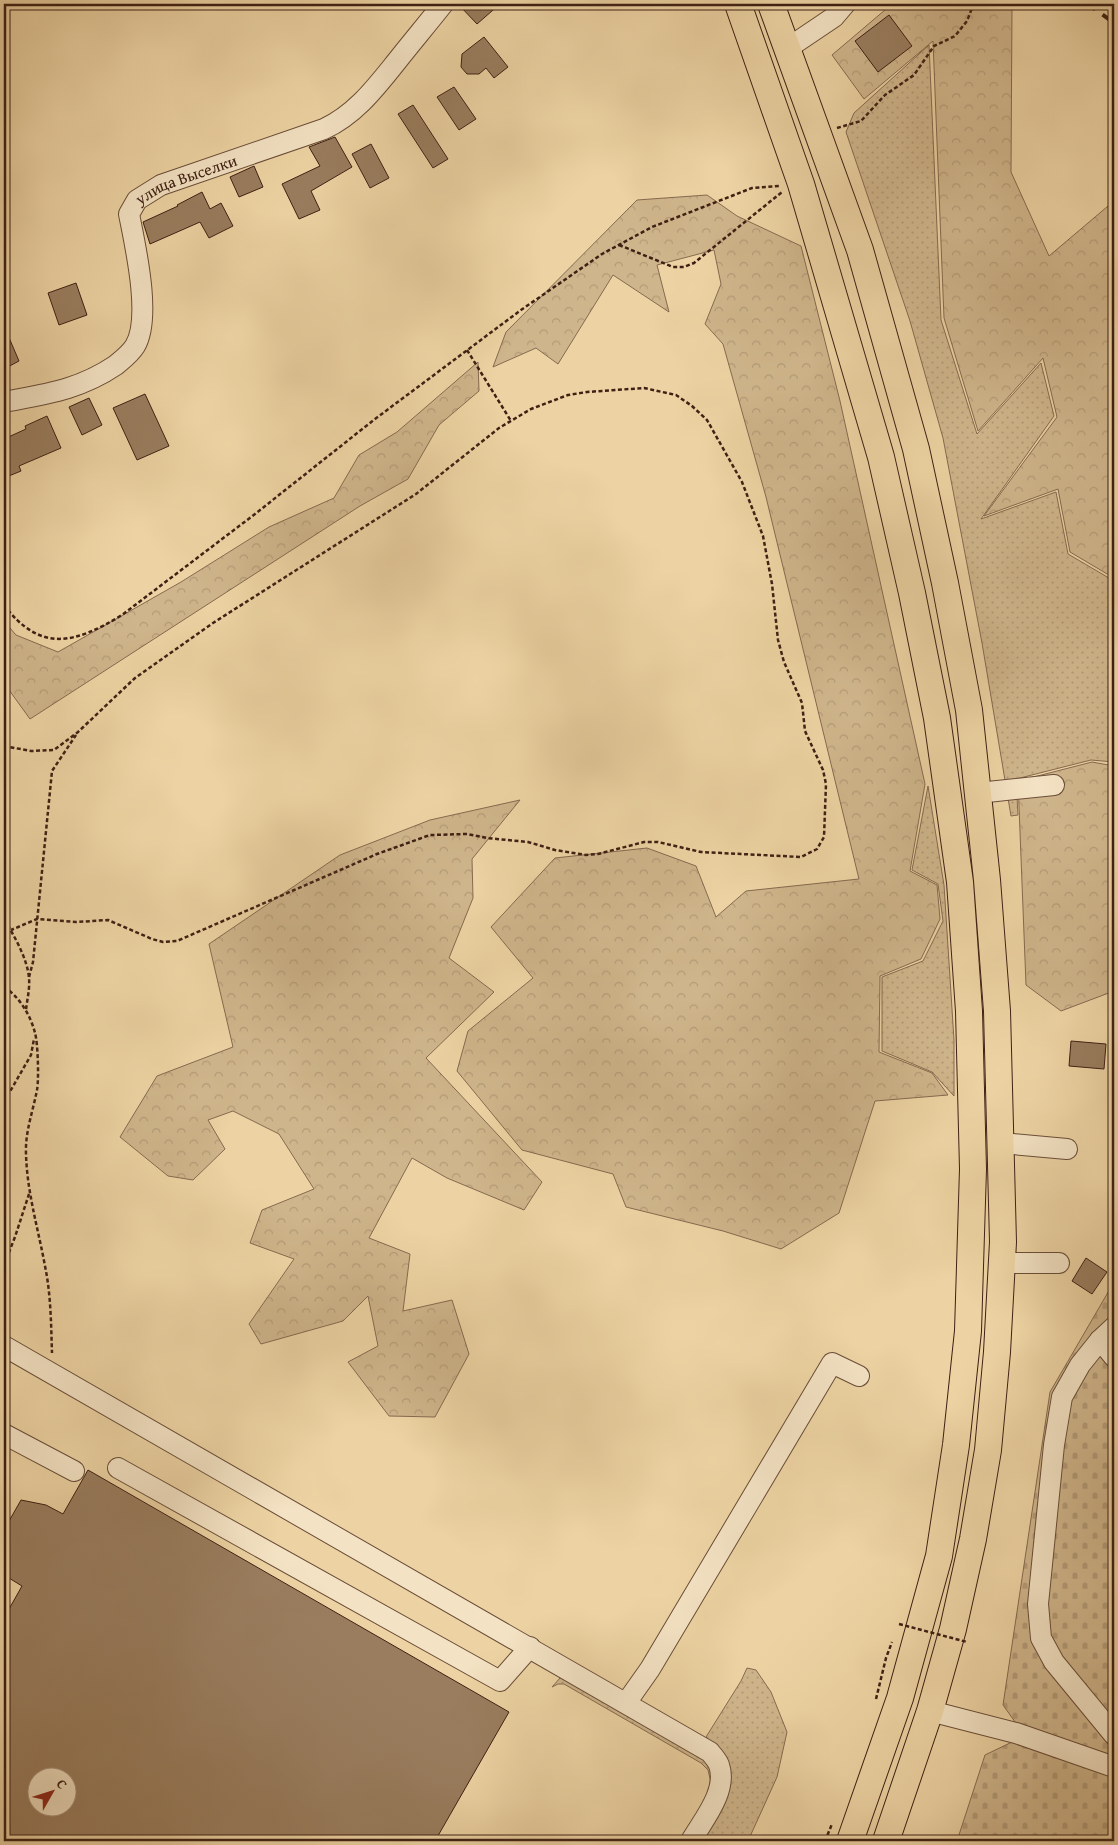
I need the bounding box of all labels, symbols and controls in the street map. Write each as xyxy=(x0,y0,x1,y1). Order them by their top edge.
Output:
street label: улица Выселки xyxy=(129,148,241,211)
north arrow xyxy=(28,1768,78,1818)
text: С xyxy=(52,1774,72,1793)

